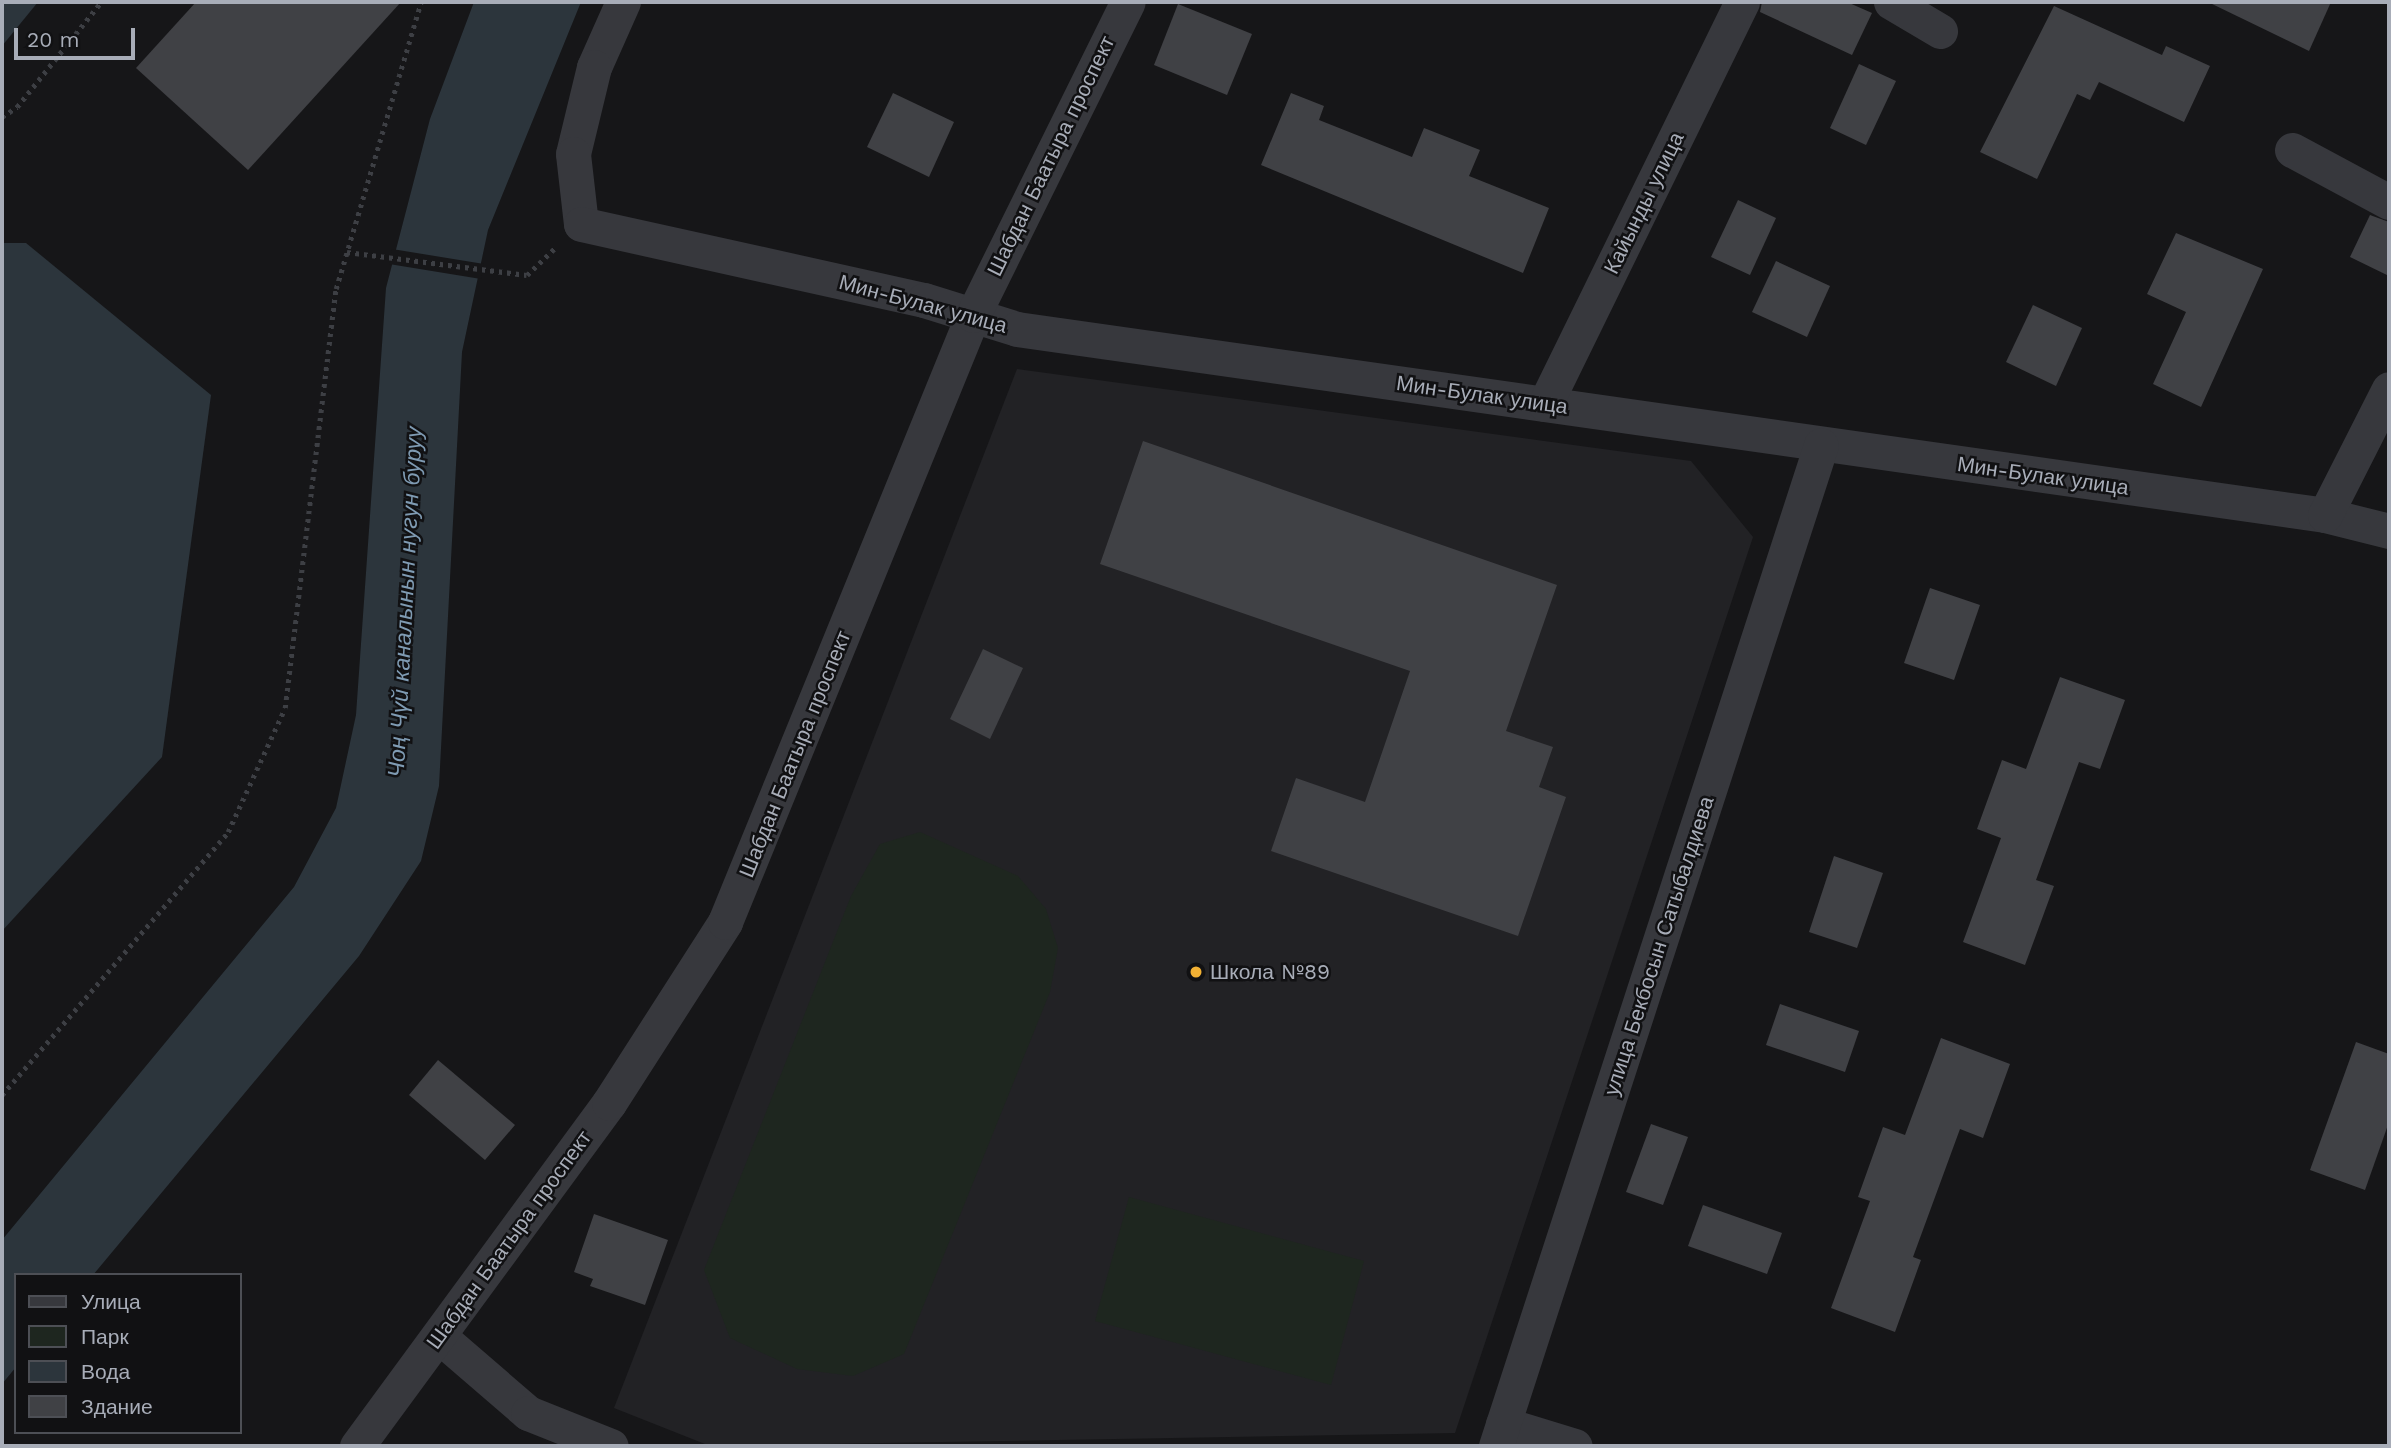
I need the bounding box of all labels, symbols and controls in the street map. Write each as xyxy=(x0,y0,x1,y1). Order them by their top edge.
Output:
scale bar xyxy=(18,14,138,58)
text: 20 m xyxy=(27,27,79,52)
street label: Шабдан Баатыра проспект xyxy=(982,32,1120,280)
street label: Кайынды улица xyxy=(1599,128,1689,278)
street label: Мин-Булак улица xyxy=(836,269,1010,339)
street label: Мин-Булак улица xyxy=(1395,370,1569,420)
water label: Чоң Чүй каналынын нугун буруу xyxy=(383,426,429,778)
street label: Мин-Булак улица xyxy=(1956,451,2130,501)
street label: Шабдан Баатыра проспект xyxy=(734,627,856,881)
street label: улица Бекбосын Сатыбалдиева xyxy=(1599,793,1719,1099)
place label: Школа №89 xyxy=(1210,959,1330,985)
marker: Школа №89 xyxy=(1188,964,1204,980)
street label: Шабдан Баатыра проспект xyxy=(421,1126,597,1354)
legend xyxy=(14,1273,242,1434)
text: Улица xyxy=(81,1289,141,1314)
text: Парк xyxy=(81,1324,129,1349)
text: Вода xyxy=(81,1359,130,1384)
text: Здание xyxy=(81,1394,153,1419)

